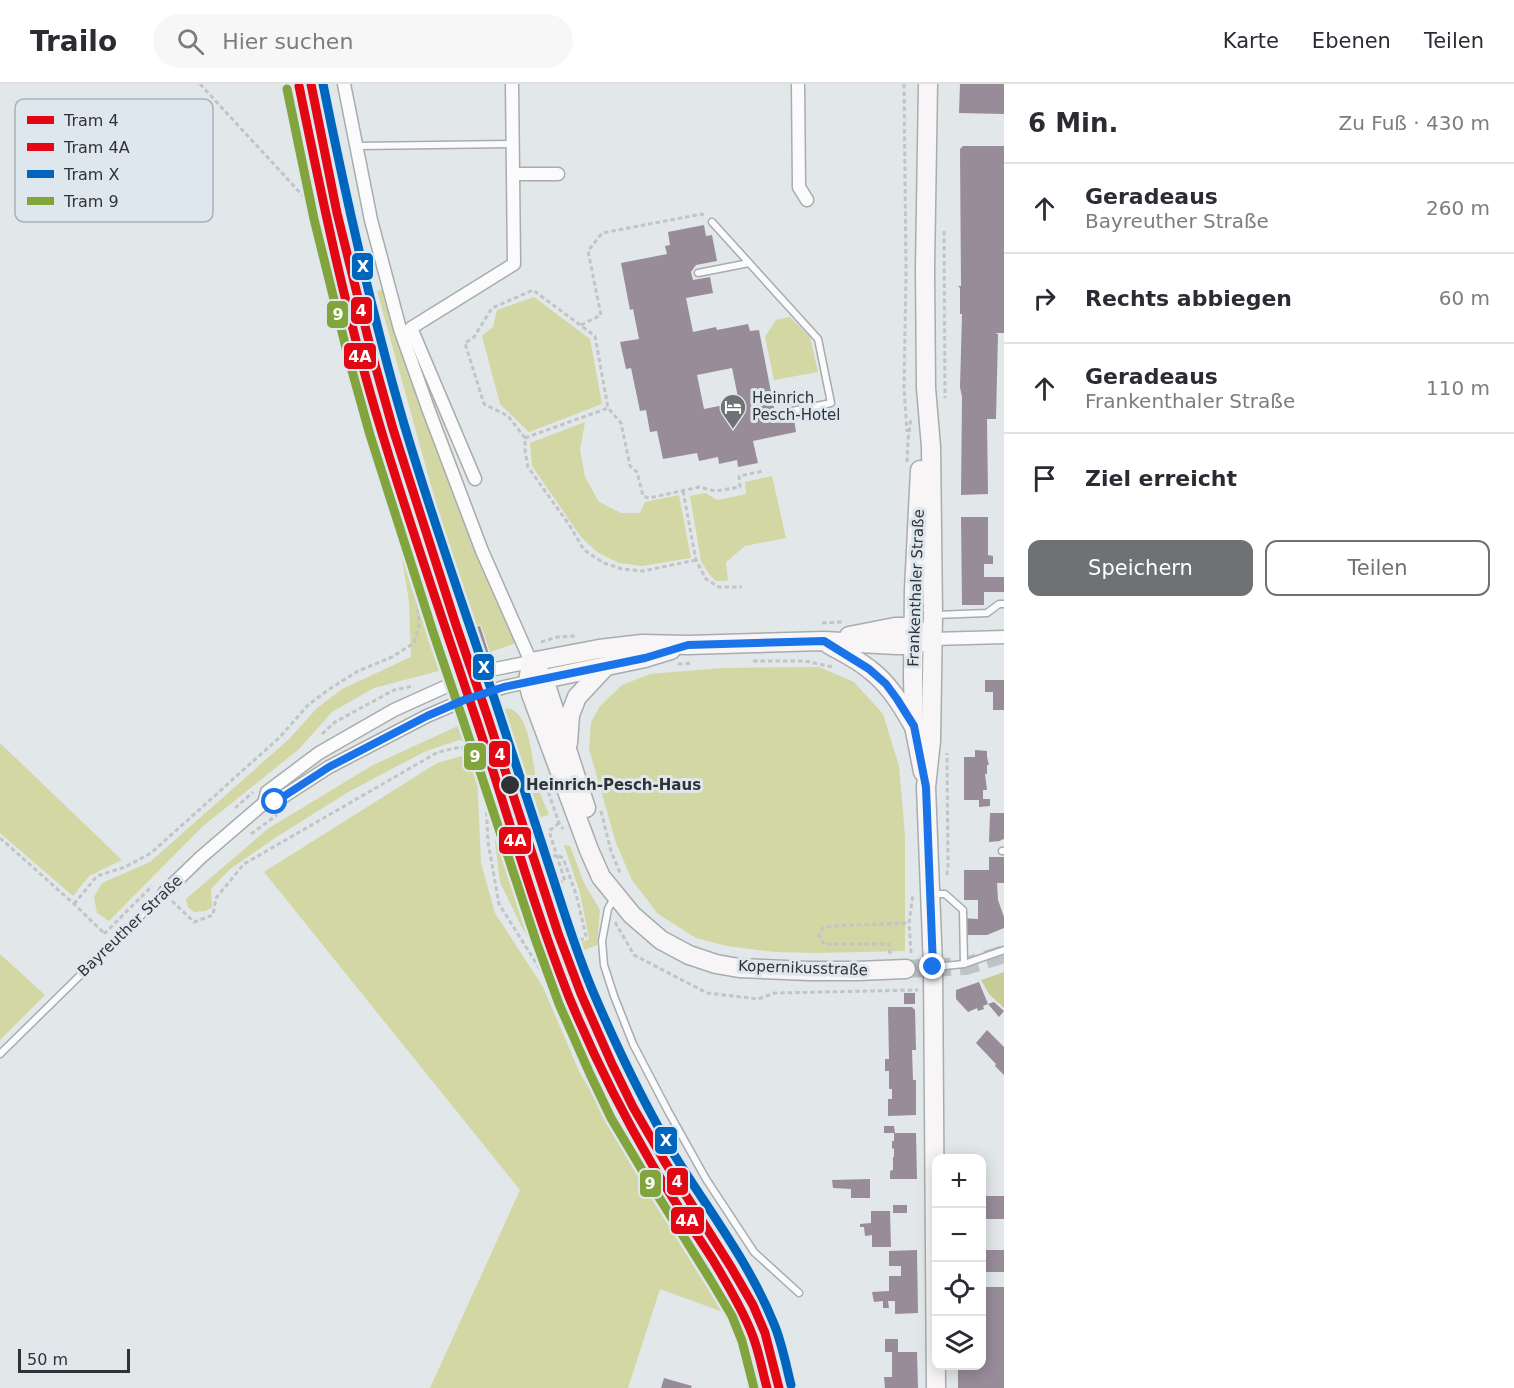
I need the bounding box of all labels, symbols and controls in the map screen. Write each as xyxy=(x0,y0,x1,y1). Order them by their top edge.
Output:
search box xyxy=(153,14,573,68)
text: Trailo xyxy=(30,25,117,58)
icon: search xyxy=(174,25,207,58)
text: Hier suchen xyxy=(222,29,353,54)
text: Karte xyxy=(1223,29,1279,53)
text: Ebenen xyxy=(1312,29,1391,53)
text: Teilen xyxy=(1424,29,1484,53)
legend xyxy=(15,99,213,222)
text: 6 Min. xyxy=(1028,108,1118,138)
text: Tram 4 xyxy=(63,111,119,130)
text: Zu Fuß · 430 m xyxy=(1338,111,1490,135)
text: Tram 4A xyxy=(63,138,130,157)
text: Tram X xyxy=(63,165,119,184)
text: Geradeaus xyxy=(1085,184,1218,209)
text: Tram 9 xyxy=(63,192,119,211)
icon: ahead xyxy=(1028,192,1061,225)
text: 260 m xyxy=(1426,196,1490,220)
text: Bayreuther Straße xyxy=(1085,209,1269,233)
line badge: X xyxy=(351,252,374,281)
text: X xyxy=(357,257,370,276)
icon: right xyxy=(1028,282,1061,315)
text: Rechts abbiegen xyxy=(1085,286,1292,311)
text: 60 m xyxy=(1439,286,1490,310)
line badge: 4 xyxy=(350,296,373,325)
line badge: 9 xyxy=(326,300,349,329)
text: 4 xyxy=(355,301,367,320)
text: 9 xyxy=(332,305,344,324)
line badge: 4A xyxy=(343,342,377,370)
text: 4A xyxy=(348,347,372,366)
text: Geradeaus xyxy=(1085,364,1218,389)
icon: ahead xyxy=(1028,372,1061,405)
text: 110 m xyxy=(1426,376,1490,400)
place label: Heinrich Pesch-Hotel xyxy=(752,389,840,424)
text: Frankenthaler Straße xyxy=(1085,389,1295,413)
hotel icon: Heinrich Pesch-Hotel xyxy=(718,392,748,430)
icon: arrive xyxy=(1028,462,1061,495)
text: Ziel erreicht xyxy=(1085,466,1237,491)
street label: Frankenthaler Straße xyxy=(904,509,928,667)
button: Speichern xyxy=(1028,540,1253,596)
button: Teilen xyxy=(1265,540,1490,596)
line badge: X xyxy=(472,653,495,681)
text: X xyxy=(478,658,491,677)
line badge: 4 xyxy=(488,740,511,768)
line badge: 9 xyxy=(463,742,487,771)
text: 4 xyxy=(494,745,506,764)
text: 9 xyxy=(469,747,481,766)
marker: Heinrich-Pesch-Haus xyxy=(499,774,521,796)
place label: Heinrich-Pesch-Haus xyxy=(526,776,701,794)
route start xyxy=(261,788,287,814)
line badge: 4A xyxy=(498,826,532,855)
text: 4A xyxy=(503,831,527,850)
street label: Bayreuther Straße xyxy=(74,872,186,980)
route end xyxy=(919,953,945,979)
street label: Kopernikusstraße xyxy=(738,957,868,979)
line badge: X xyxy=(654,1126,678,1155)
text: X xyxy=(660,1131,673,1150)
map controls xyxy=(932,1154,986,1370)
button: + xyxy=(932,1154,986,1208)
line badge: 4 xyxy=(666,1167,689,1196)
line badge: 9 xyxy=(639,1169,662,1198)
text: 4 xyxy=(671,1172,683,1191)
text: 9 xyxy=(644,1174,656,1193)
line badge: 4A xyxy=(670,1206,705,1235)
button: − xyxy=(932,1208,986,1262)
text: 4A xyxy=(675,1211,699,1230)
button: locate xyxy=(932,1262,986,1316)
button: layers xyxy=(932,1316,986,1370)
scale bar xyxy=(18,1346,130,1374)
text: 50 m xyxy=(27,1350,68,1369)

